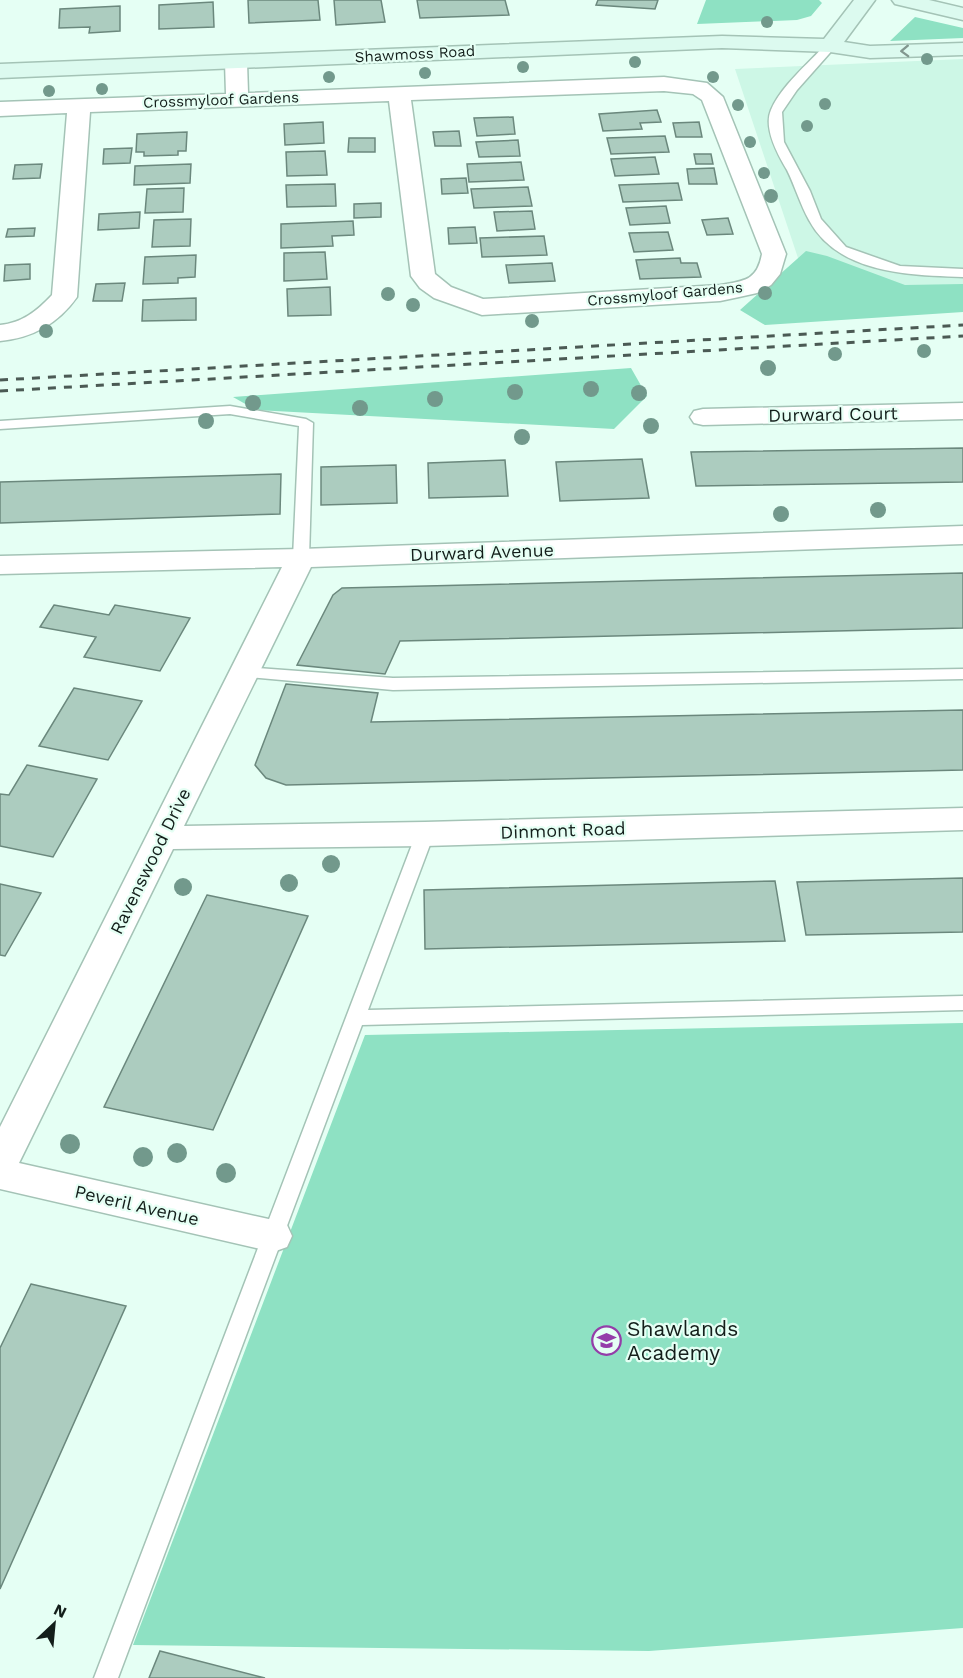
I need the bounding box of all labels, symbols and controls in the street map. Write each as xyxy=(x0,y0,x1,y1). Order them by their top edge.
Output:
street label: Shawmoss Road xyxy=(354,42,476,66)
one-way arrow xyxy=(900,44,909,57)
street label: Crossmyloof Gardens xyxy=(143,88,299,112)
street label: Crossmyloof Gardens xyxy=(586,278,744,310)
street label: Durward Court xyxy=(768,402,898,426)
street label: Durward Avenue xyxy=(410,539,554,565)
street label: Ravenswood Drive xyxy=(105,784,195,938)
street label: Dinmont Road xyxy=(500,817,626,843)
street label: Peveril Avenue xyxy=(73,1181,201,1229)
place label: Shawlands Academy xyxy=(627,1316,738,1365)
school or university icon: Shawlands Academy xyxy=(590,1324,622,1356)
north arrow xyxy=(24,1594,84,1654)
text: N xyxy=(51,1600,70,1622)

